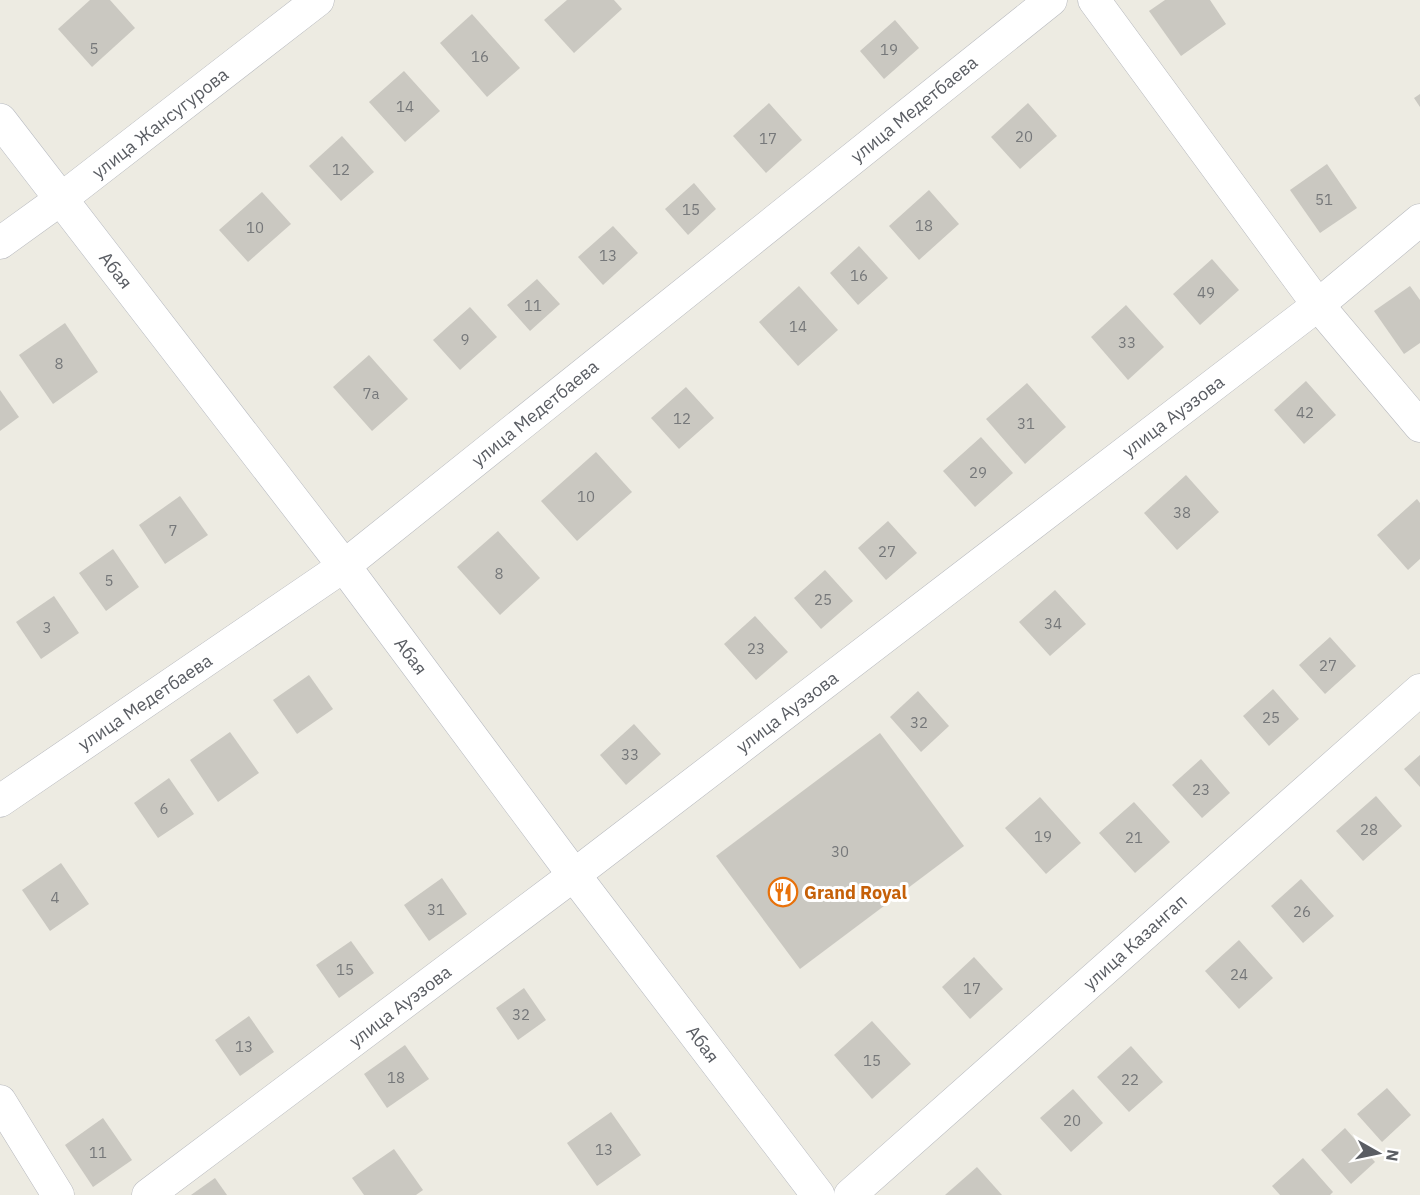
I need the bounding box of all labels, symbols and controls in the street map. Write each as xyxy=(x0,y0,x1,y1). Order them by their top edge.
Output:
house number: 5 xyxy=(89,39,99,58)
house number: 19 xyxy=(880,40,898,59)
house number: 16 xyxy=(471,47,489,66)
street label: улица Медетбаева xyxy=(846,50,983,167)
street label: улица Жансугурова xyxy=(87,62,233,183)
house number: 14 xyxy=(396,97,414,116)
house number: 20 xyxy=(1015,127,1033,146)
house number: 17 xyxy=(759,129,777,148)
house number: 12 xyxy=(332,160,350,179)
house number: 51 xyxy=(1315,190,1333,209)
house number: 15 xyxy=(682,200,700,219)
house number: 18 xyxy=(915,216,933,235)
house number: 10 xyxy=(246,218,264,237)
house number: 13 xyxy=(599,246,617,265)
street label: Абая xyxy=(94,247,138,293)
house number: 16 xyxy=(850,266,868,285)
house number: 49 xyxy=(1197,283,1215,302)
house number: 11 xyxy=(524,296,542,315)
house number: 14 xyxy=(789,317,807,336)
house number: 9 xyxy=(460,330,470,349)
house number: 33 xyxy=(1118,333,1136,352)
house number: 8 xyxy=(54,354,64,373)
street label: улица Медетбаева xyxy=(467,354,604,471)
street label: улица Ауэзова xyxy=(1117,370,1229,462)
house number: 7а xyxy=(362,384,380,403)
house number: 42 xyxy=(1296,403,1314,422)
house number: 12 xyxy=(673,409,691,428)
house number: 31 xyxy=(1017,414,1035,433)
house number: 29 xyxy=(969,463,987,482)
house number: 10 xyxy=(577,487,595,506)
house number: 38 xyxy=(1173,503,1191,522)
house number: 7 xyxy=(168,521,178,540)
house number: 27 xyxy=(878,542,896,561)
house number: 8 xyxy=(494,564,504,583)
house number: 5 xyxy=(104,571,114,590)
house number: 25 xyxy=(814,590,832,609)
house number: 34 xyxy=(1044,614,1062,633)
house number: 3 xyxy=(42,618,52,637)
street label: Абая xyxy=(390,633,432,679)
house number: 23 xyxy=(747,639,765,658)
street label: улица Медетбаева xyxy=(74,648,217,755)
house number: 27 xyxy=(1319,656,1337,675)
street label: улица Ауэзова xyxy=(731,666,843,758)
house number: 25 xyxy=(1262,708,1280,727)
house number: 32 xyxy=(910,713,928,732)
house number: 33 xyxy=(621,745,639,764)
house number: 23 xyxy=(1192,780,1210,799)
house number: 6 xyxy=(159,799,169,818)
house number: 28 xyxy=(1360,820,1378,839)
house number: 19 xyxy=(1034,827,1052,846)
house number: 21 xyxy=(1125,828,1143,847)
house number: 30 xyxy=(831,842,849,861)
restaurant icon: Grand Royal xyxy=(767,876,799,908)
place label: Grand Royal xyxy=(804,881,908,904)
house number: 4 xyxy=(50,888,60,907)
street label: улица Казангап xyxy=(1078,889,1192,995)
house number: 31 xyxy=(427,900,445,919)
house number: 26 xyxy=(1293,902,1311,921)
house number: 15 xyxy=(336,960,354,979)
street label: улица Ауэзова xyxy=(344,960,456,1052)
house number: 24 xyxy=(1230,965,1248,984)
house number: 17 xyxy=(963,979,981,998)
house number: 32 xyxy=(512,1005,530,1024)
street label: Абая xyxy=(682,1021,724,1067)
house number: 13 xyxy=(235,1037,253,1056)
house number: 15 xyxy=(863,1051,881,1070)
house number: 18 xyxy=(387,1068,405,1087)
house number: 22 xyxy=(1121,1070,1139,1089)
house number: 20 xyxy=(1063,1111,1081,1130)
north arrow xyxy=(1348,1123,1408,1183)
house number: 13 xyxy=(595,1140,613,1159)
house number: 11 xyxy=(89,1143,107,1162)
text: N xyxy=(1382,1148,1404,1163)

